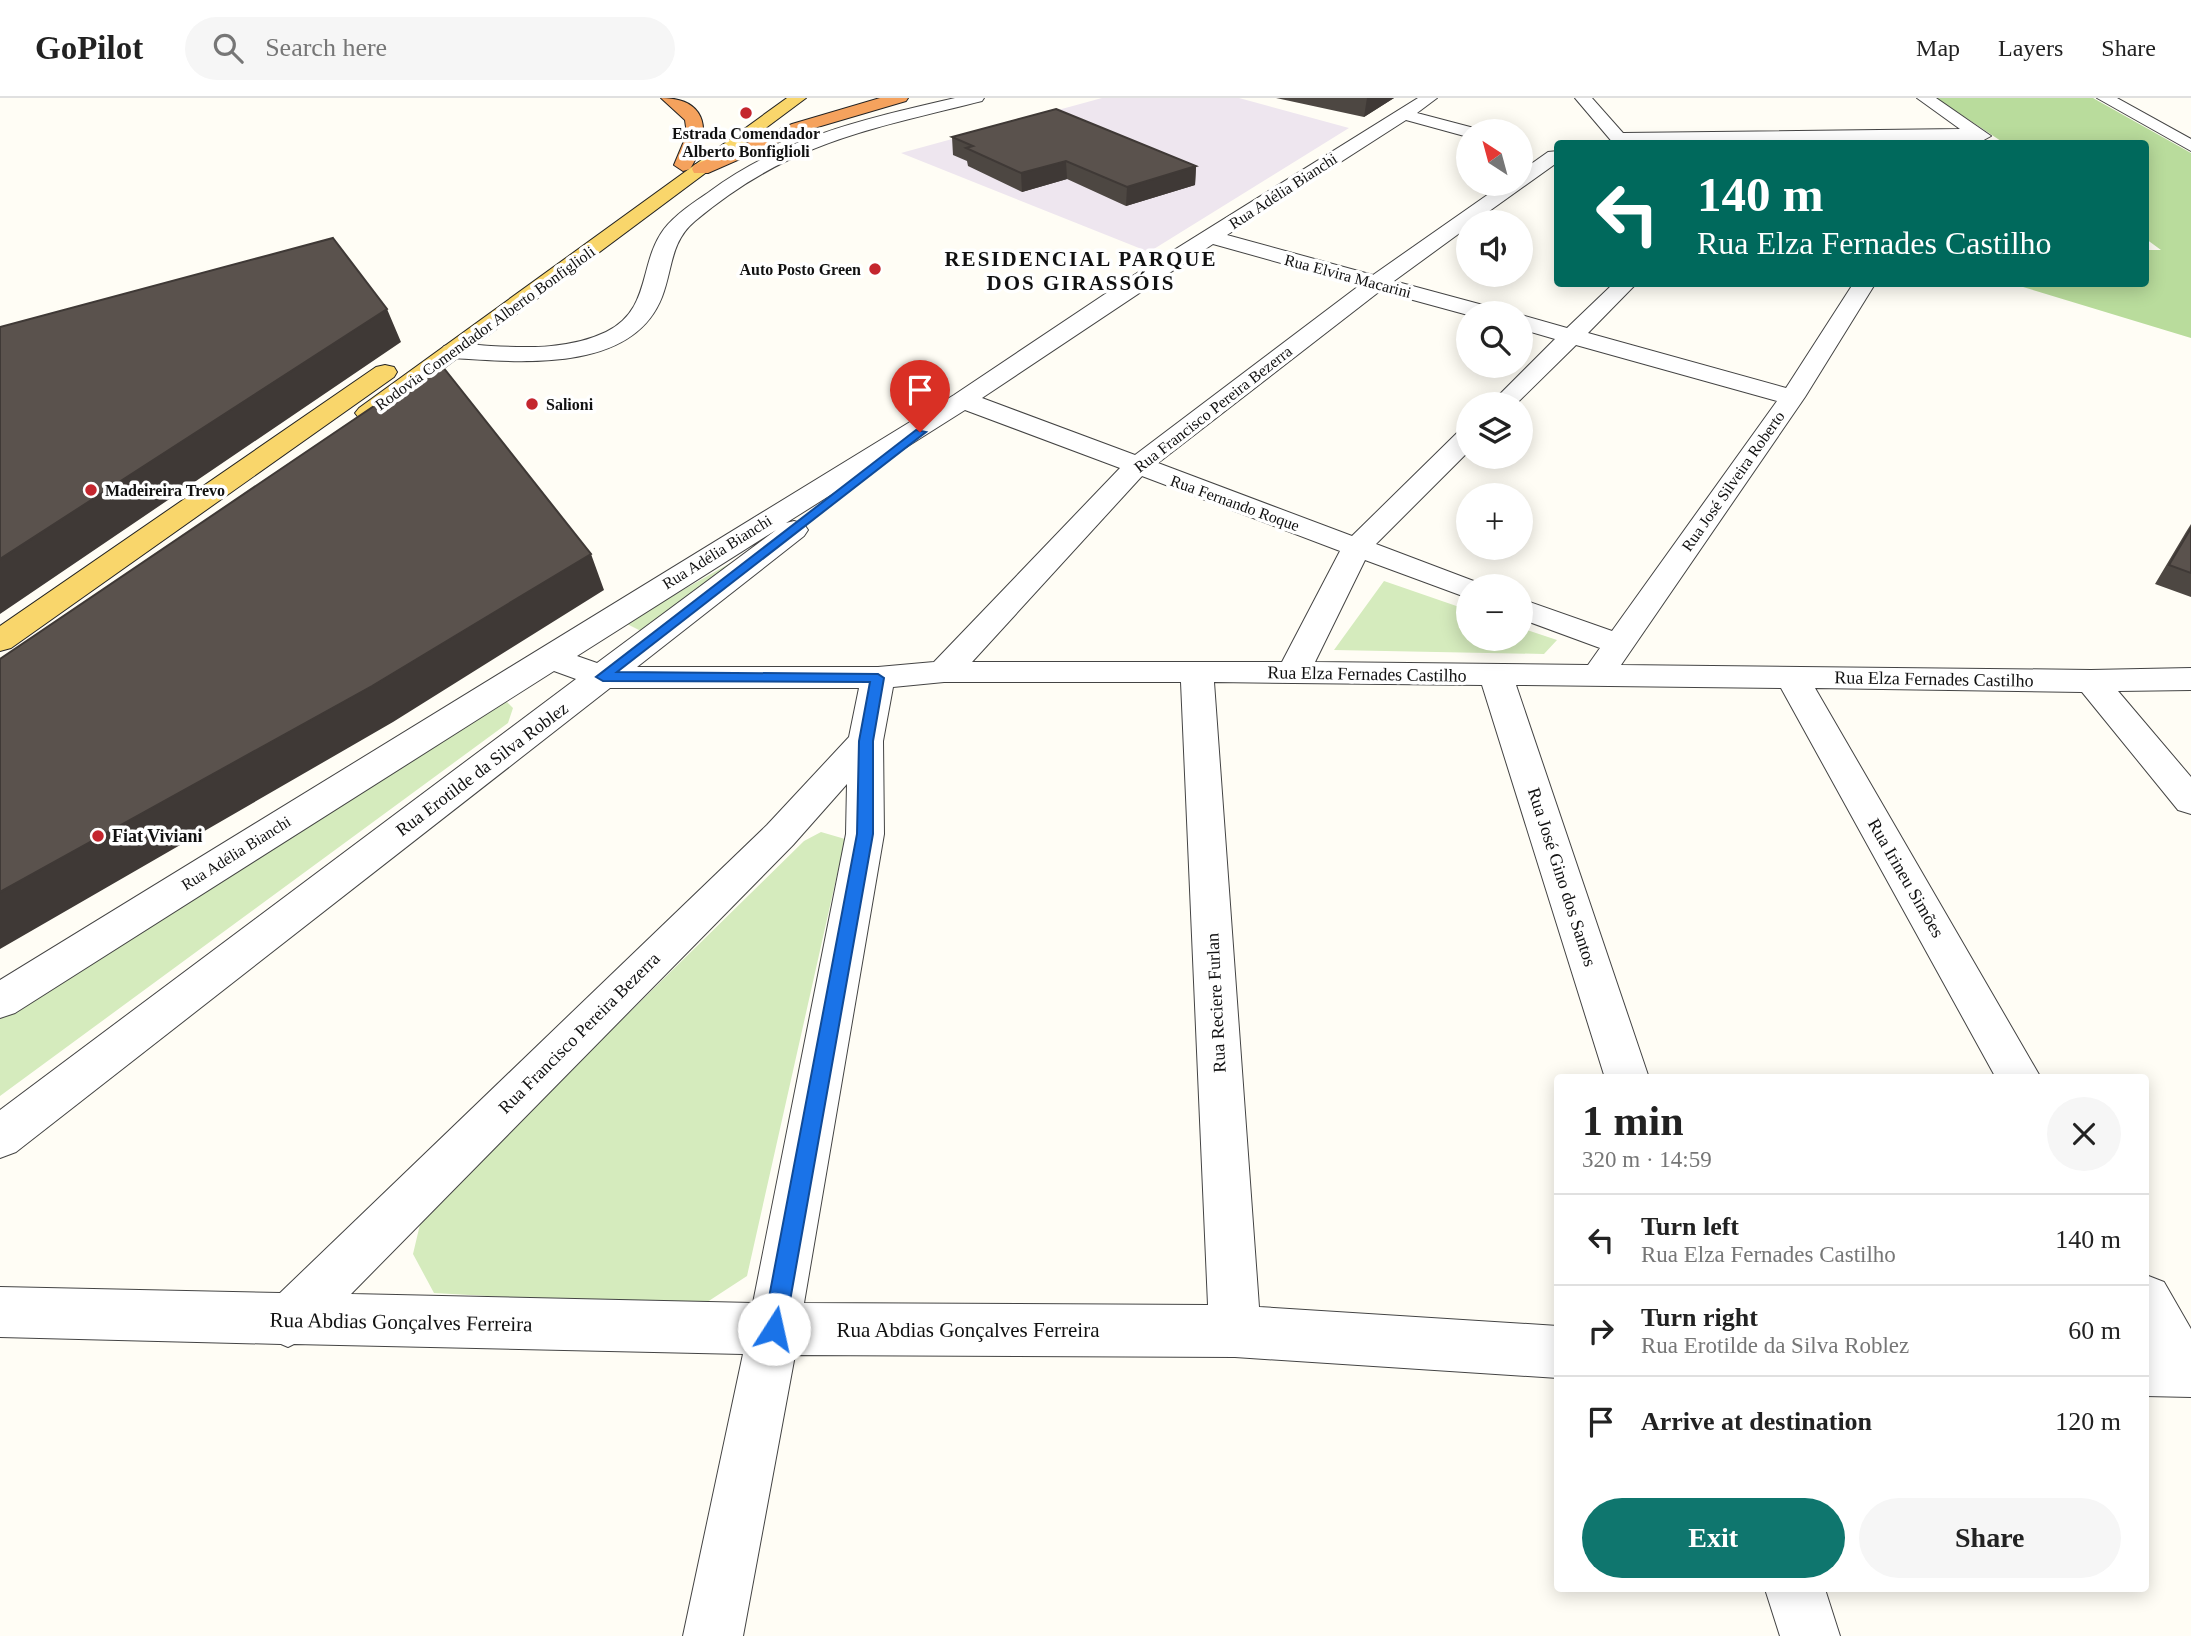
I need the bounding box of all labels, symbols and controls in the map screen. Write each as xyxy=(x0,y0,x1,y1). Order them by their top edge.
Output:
search box xyxy=(185,17,675,80)
icon: search xyxy=(209,29,247,67)
text: GoPilot xyxy=(35,30,143,66)
text: Search here xyxy=(265,33,387,62)
text: Map xyxy=(1916,35,1960,61)
text: Layers xyxy=(1998,35,2063,61)
text: Share xyxy=(2101,35,2156,61)
marker: Estrada Comendador Alberto Bonfiglioli xyxy=(738,105,754,121)
north arrow xyxy=(1456,119,1533,196)
map controls xyxy=(1456,119,1533,651)
place label: Estrada Comendador Alberto Bonfiglioli xyxy=(672,125,820,161)
street label: Rua Adélia Bianchi xyxy=(1226,149,1341,232)
text: 140 m xyxy=(1697,167,1824,222)
icon: left xyxy=(1582,168,1673,259)
button: sound xyxy=(1456,210,1533,287)
text: Rua Elza Fernades Castilho xyxy=(1697,225,2052,261)
street label: Rodovia Comendador Alberto Bonfiglioli xyxy=(372,242,599,414)
district label: RESIDENCIAL PARQUE DOS GIRASSÓIS xyxy=(944,247,1218,295)
street label: Rua Elvira Macarini xyxy=(1283,251,1414,301)
place label: Auto Posto Green xyxy=(740,261,861,278)
marker: Auto Posto Green xyxy=(867,261,883,277)
button: search xyxy=(1456,301,1533,378)
street label: Rua Francisco Pereira Bezerra xyxy=(1131,342,1295,476)
pin xyxy=(890,360,950,432)
icon: arrive xyxy=(901,371,939,409)
button: layers xyxy=(1456,392,1533,469)
marker: Salioni xyxy=(524,396,540,412)
place label: Salioni xyxy=(546,396,594,413)
street label: Rua José Silveira Roberto xyxy=(1678,408,1788,554)
street label: Rua Fernando Roque xyxy=(1168,472,1302,535)
marker: Madeireira Trevo xyxy=(83,482,99,498)
place label: Madeireira Trevo xyxy=(105,482,225,499)
button: + xyxy=(1456,483,1533,560)
street label: Rua Adélia Bianchi xyxy=(659,511,775,592)
button: − xyxy=(1456,574,1533,651)
street label: Rua Elza Fernades Castilho xyxy=(1267,662,1467,686)
street label: Rua Elza Fernades Castilho xyxy=(1834,667,2034,691)
street label: Rua Erotilde da Silva Roblez xyxy=(392,698,572,840)
street label: Rua José Gino dos Santos xyxy=(1524,785,1600,969)
street label: Rua Adélia Bianchi xyxy=(178,812,294,893)
street label: Rua Irineu Simões xyxy=(1864,815,1948,941)
place label: Fiat Viviani xyxy=(112,826,203,846)
marker: Fiat Viviani xyxy=(90,828,106,844)
street label: Rua Reciere Furlan xyxy=(1202,933,1230,1073)
street label: Rua Francisco Pereira Bezerra xyxy=(494,948,664,1118)
button: close xyxy=(2047,1097,2121,1171)
text: 1 min xyxy=(1582,1098,1684,1144)
text: 320 m · 14:59 xyxy=(1582,1147,1712,1172)
text: Turn left xyxy=(1641,1212,1739,1241)
icon: left xyxy=(1582,1221,1620,1259)
text: 140 m xyxy=(2055,1225,2121,1254)
text: Rua Elza Fernades Castilho xyxy=(1641,1242,1896,1267)
position arrow xyxy=(737,1292,811,1366)
text: Turn right xyxy=(1641,1303,1758,1332)
street label: Rua Abdias Gonçalves Ferreira xyxy=(269,1308,533,1336)
icon: right xyxy=(1582,1312,1620,1350)
text: 60 m xyxy=(2068,1316,2121,1345)
street label: Rua Abdias Gonçalves Ferreira xyxy=(836,1318,1100,1342)
text: Rua Erotilde da Silva Roblez xyxy=(1641,1333,1909,1358)
icon: arrive xyxy=(1582,1403,1620,1441)
text: Arrive at destination xyxy=(1641,1407,1872,1436)
text: 120 m xyxy=(2055,1407,2121,1436)
button: Exit xyxy=(1582,1498,1845,1578)
button: Share xyxy=(1859,1498,2121,1578)

